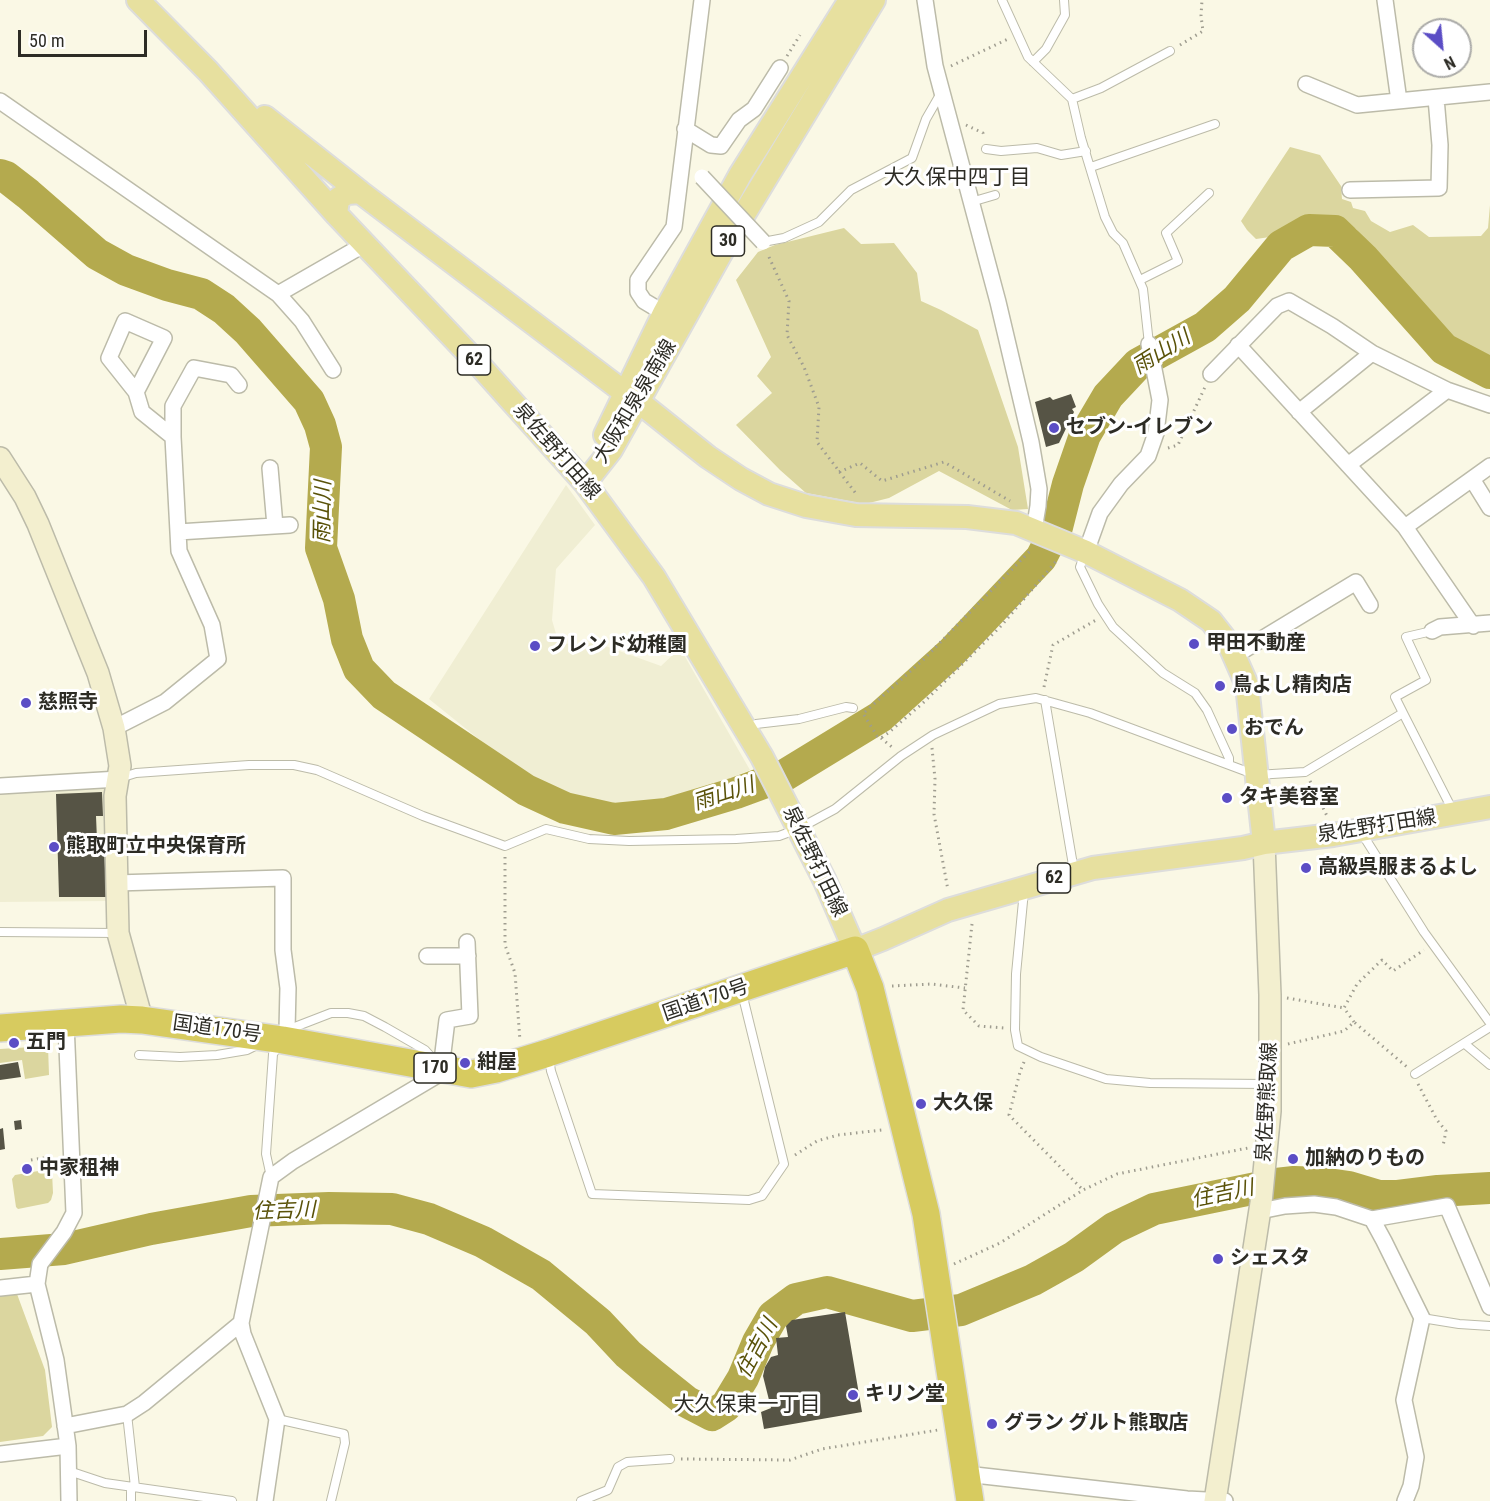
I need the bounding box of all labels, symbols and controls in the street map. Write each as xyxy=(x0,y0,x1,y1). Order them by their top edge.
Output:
scale bar xyxy=(21,18,150,56)
north arrow xyxy=(1412,18,1472,78)
text: 50 m xyxy=(29,30,64,51)
text: N xyxy=(1441,52,1458,73)
district label: 大久保中四丁目 xyxy=(884,166,1030,192)
road number: 30 xyxy=(712,226,744,256)
water label: 雨山川 xyxy=(1129,326,1195,380)
street label: 大阪和泉泉南線 xyxy=(590,336,682,468)
road number: 62 xyxy=(458,345,490,375)
street label: 泉佐野打田線 xyxy=(508,399,604,505)
place label: セブン-イレブン xyxy=(1066,416,1213,440)
marker: セブン-イレブン xyxy=(1047,421,1061,435)
water label: 雨山川 xyxy=(311,480,337,544)
place label: 甲田不動産 xyxy=(1206,632,1306,656)
place label: フレンド幼稚園 xyxy=(547,634,687,658)
marker: 甲田不動産 xyxy=(1187,637,1201,651)
marker: フレンド幼稚園 xyxy=(528,639,542,653)
place label: 鳥よし精肉店 xyxy=(1232,674,1352,698)
marker: 鳥よし精肉店 xyxy=(1213,679,1227,693)
place label: 慈照寺 xyxy=(38,691,98,715)
marker: 慈照寺 xyxy=(19,696,33,710)
place label: おでん xyxy=(1244,717,1304,741)
marker: おでん xyxy=(1225,722,1239,736)
water label: 雨山川 xyxy=(690,773,758,817)
place label: タキ美容室 xyxy=(1239,786,1339,810)
marker: タキ美容室 xyxy=(1220,791,1234,805)
street label: 泉佐野打田線 xyxy=(777,803,851,921)
street label: 泉佐野打田線 xyxy=(1316,806,1438,848)
place label: 熊取町立中央保育所 xyxy=(66,835,246,859)
marker: 熊取町立中央保育所 xyxy=(47,840,61,854)
place label: 高級呉服まるよし xyxy=(1318,856,1478,880)
marker: 高級呉服まるよし xyxy=(1299,861,1313,875)
road number: 62 xyxy=(1038,863,1070,893)
street label: 国道170号 xyxy=(660,975,752,1027)
street label: 国道170号 xyxy=(171,1012,263,1048)
place label: 五門 xyxy=(26,1031,66,1055)
marker: 五門 xyxy=(7,1036,21,1050)
street label: 泉佐野熊取線 xyxy=(1253,1041,1283,1163)
place label: 紺屋 xyxy=(477,1051,517,1075)
road number: 170 xyxy=(414,1053,456,1083)
marker: 紺屋 xyxy=(458,1056,472,1070)
place label: 大久保 xyxy=(933,1092,993,1116)
marker: 大久保 xyxy=(914,1097,928,1111)
place label: 加納のりもの xyxy=(1305,1147,1425,1171)
marker: 加納のりもの xyxy=(1286,1152,1300,1166)
place label: 中家租神 xyxy=(39,1157,119,1181)
marker: 中家租神 xyxy=(20,1162,34,1176)
water label: 住吉川 xyxy=(1190,1176,1256,1214)
water label: 住吉川 xyxy=(252,1198,316,1226)
place label: シェスタ xyxy=(1230,1247,1310,1271)
marker: シェスタ xyxy=(1211,1252,1225,1266)
water label: 住吉川 xyxy=(732,1315,784,1383)
place label: キリン堂 xyxy=(865,1383,945,1407)
marker: キリン堂 xyxy=(846,1388,860,1402)
district label: 大久保東一丁目 xyxy=(674,1393,820,1419)
place label: グラン グルト熊取店 xyxy=(1004,1412,1189,1436)
marker: グラン グルト熊取店 xyxy=(985,1417,999,1431)

